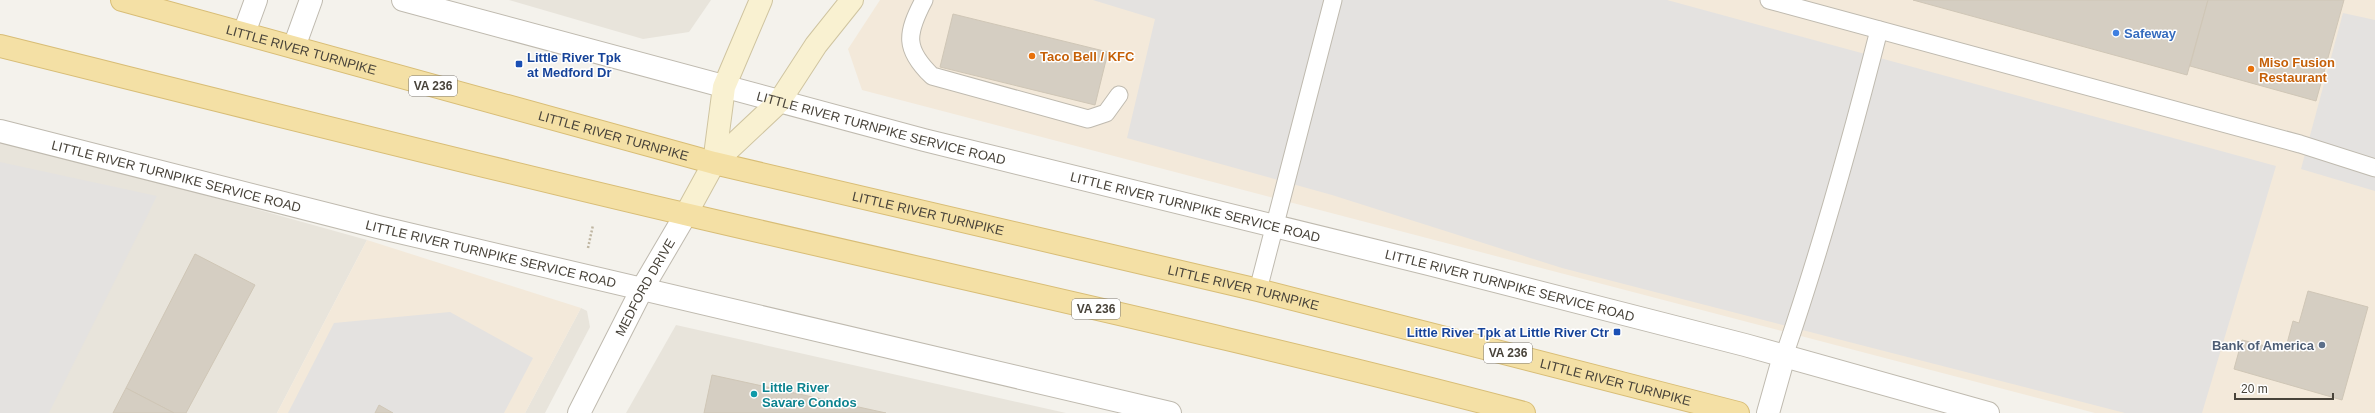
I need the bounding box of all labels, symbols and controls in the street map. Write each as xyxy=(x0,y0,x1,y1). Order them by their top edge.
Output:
street label: LITTLE RIVER TURNPIKE xyxy=(224,22,378,78)
place label: Safeway xyxy=(2124,26,2177,41)
marker: Safeway xyxy=(2111,28,2121,38)
place label: Taco Bell / KFC xyxy=(1040,49,1135,64)
place label: Little River Tpk at Medford Dr xyxy=(527,50,622,80)
marker: Taco Bell / KFC xyxy=(1027,51,1037,61)
place label: Miso Fusion Restaurant xyxy=(2259,55,2335,85)
marker: Little River Tpk at Medford Dr xyxy=(514,59,524,69)
marker: Miso Fusion Restaurant xyxy=(2246,64,2256,74)
road number: VA 236 xyxy=(409,76,457,96)
street label: LITTLE RIVER TURNPIKE SERVICE ROAD xyxy=(755,88,1007,168)
street label: LITTLE RIVER TURNPIKE xyxy=(537,108,691,164)
street label: LITTLE RIVER TURNPIKE SERVICE ROAD xyxy=(50,137,303,215)
street label: LITTLE RIVER TURNPIKE SERVICE ROAD xyxy=(1069,169,1322,245)
street label: LITTLE RIVER TURNPIKE xyxy=(851,189,1006,239)
street label: LITTLE RIVER TURNPIKE SERVICE ROAD xyxy=(364,217,618,291)
street label: MEDFORD DRIVE xyxy=(612,236,678,339)
street label: LITTLE RIVER TURNPIKE SERVICE ROAD xyxy=(1383,246,1636,324)
street label: LITTLE RIVER TURNPIKE xyxy=(1166,262,1321,313)
road number: VA 236 xyxy=(1072,299,1120,319)
place label: Little River Tpk at Little River Ctr xyxy=(1407,325,1609,340)
marker: Little River Tpk at Little River Ctr xyxy=(1612,327,1622,337)
place label: Bank of America xyxy=(2212,338,2315,353)
marker: Bank of America xyxy=(2317,340,2327,350)
road number: VA 236 xyxy=(1484,343,1532,363)
street label: LITTLE RIVER TURNPIKE xyxy=(1539,356,1693,409)
scale bar xyxy=(2235,375,2333,401)
place label: Little River Savare Condos xyxy=(762,380,857,410)
text: 20 m xyxy=(2241,382,2268,396)
marker: Little River Savare Condos xyxy=(749,389,759,399)

